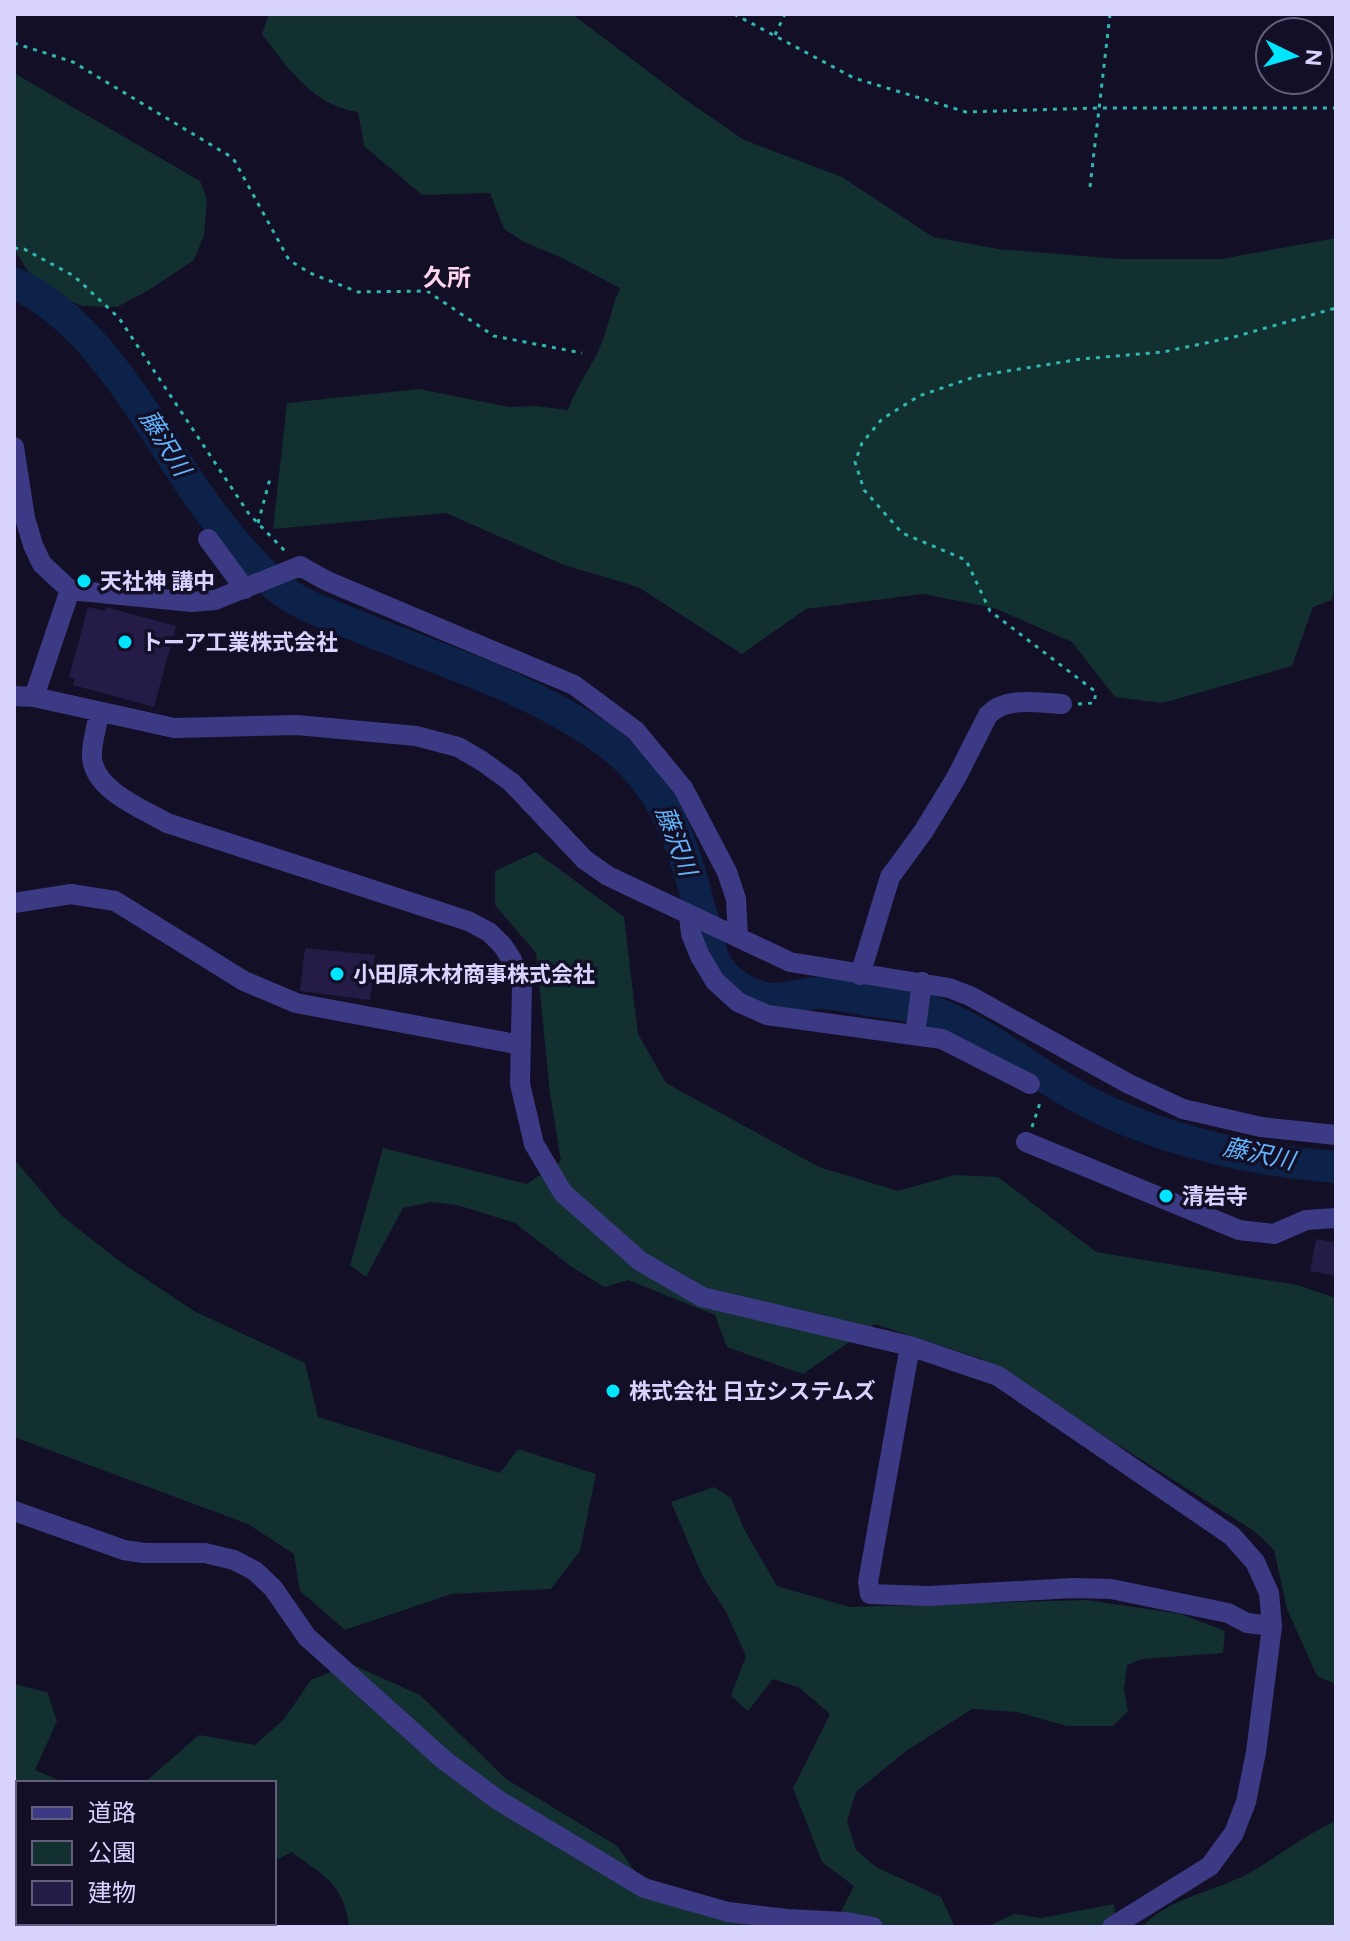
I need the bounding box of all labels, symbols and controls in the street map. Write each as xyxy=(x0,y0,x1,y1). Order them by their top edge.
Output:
north arrow xyxy=(1254,16,1334,96)
text: N xyxy=(1299,48,1328,67)
district label: 久所 xyxy=(423,263,471,292)
water label: 藤沢川 xyxy=(134,405,198,483)
place label: 天社神 講中 xyxy=(100,568,215,595)
marker: 天社神 講中 xyxy=(75,572,93,590)
place label: トーア工業株式会社 xyxy=(141,629,338,656)
marker: トーア工業株式会社 xyxy=(116,633,134,651)
water label: 藤沢川 xyxy=(650,802,704,882)
place label: 小田原木材商事株式会社 xyxy=(353,961,595,988)
marker: 小田原木材商事株式会社 xyxy=(328,965,346,983)
water label: 藤沢川 xyxy=(1221,1132,1300,1176)
place label: 清岩寺 xyxy=(1182,1183,1248,1210)
marker: 清岩寺 xyxy=(1157,1187,1175,1205)
place label: 株式会社 日立システムズ xyxy=(629,1378,876,1405)
marker: 株式会社 日立システムズ xyxy=(604,1382,622,1400)
legend xyxy=(16,1781,276,1925)
text: 道路 xyxy=(88,1798,136,1827)
text: 公園 xyxy=(88,1838,136,1867)
text: 建物 xyxy=(88,1878,136,1907)

